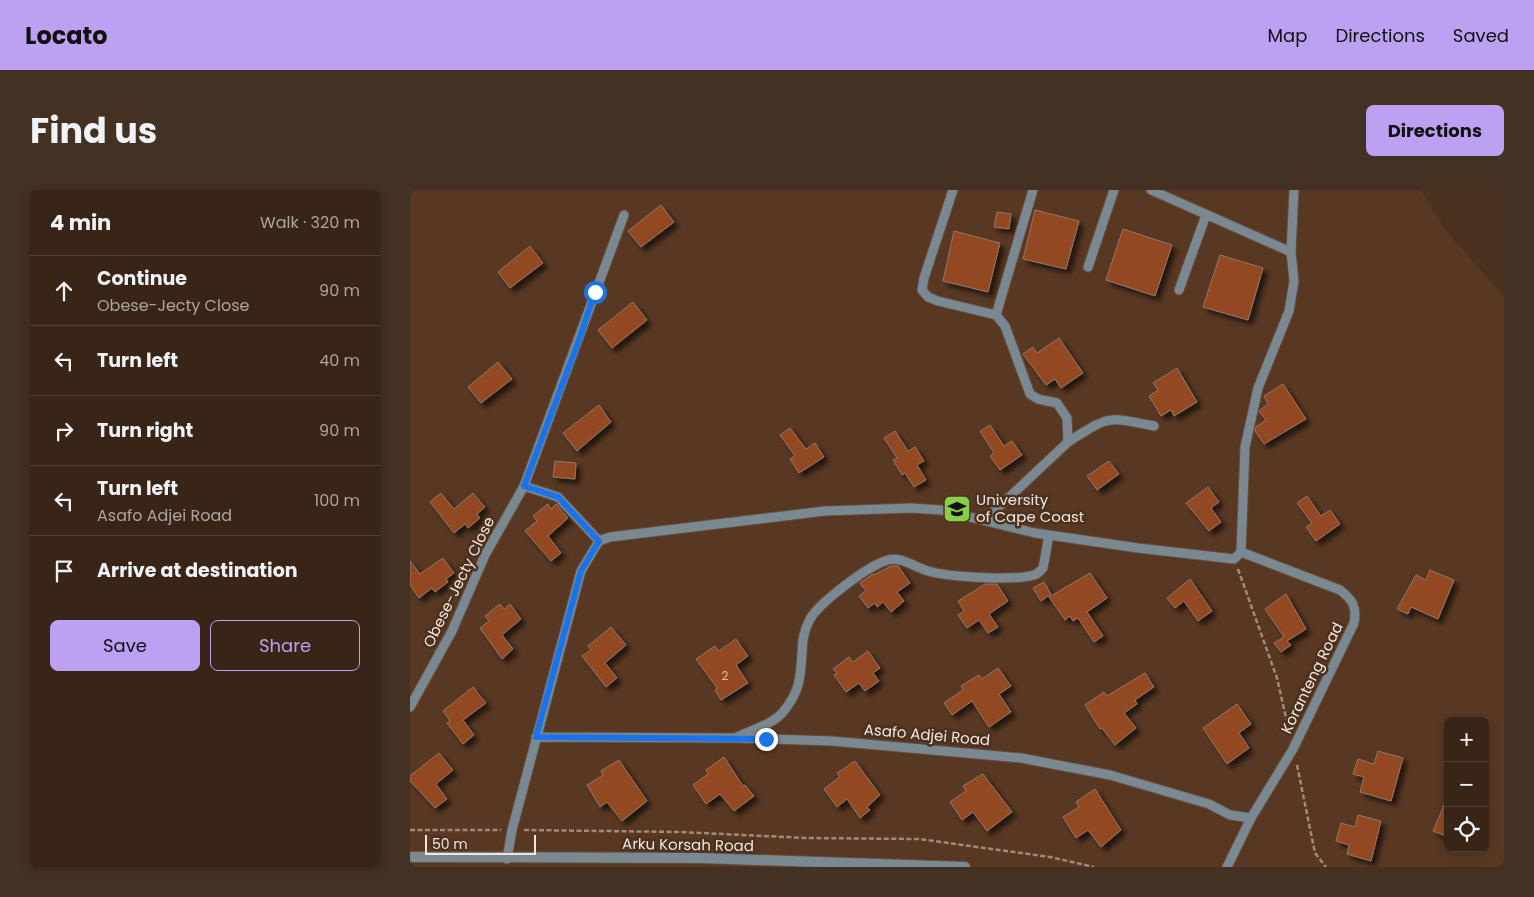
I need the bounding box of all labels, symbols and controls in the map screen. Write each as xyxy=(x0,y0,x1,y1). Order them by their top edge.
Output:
text: Locato xyxy=(25,19,108,52)
text: Map xyxy=(1268,23,1307,48)
text: Directions xyxy=(1335,23,1425,48)
text: Saved xyxy=(1453,23,1509,48)
button: Directions xyxy=(1366,105,1504,156)
text: Find us xyxy=(30,106,157,155)
text: 4 min xyxy=(50,208,111,237)
text: Walk · 320 m xyxy=(260,211,360,234)
text: Continue xyxy=(97,265,187,292)
icon: ahead xyxy=(50,277,78,305)
text: 90 m xyxy=(319,279,360,302)
route start xyxy=(584,281,607,304)
text: Obese-Jecty Close xyxy=(97,294,249,317)
icon: left xyxy=(50,347,78,375)
text: Turn left xyxy=(97,347,178,374)
text: 40 m xyxy=(319,349,360,372)
icon: right xyxy=(50,417,78,445)
text: Turn right xyxy=(97,417,193,444)
text: 90 m xyxy=(319,419,360,442)
text: Turn left xyxy=(97,475,178,502)
icon: left xyxy=(50,487,78,515)
text: 100 m xyxy=(314,489,360,512)
place label: University of Cape Coast xyxy=(976,489,1084,527)
school or university icon: University of Cape Coast xyxy=(942,494,972,524)
text: Asafo Adjei Road xyxy=(97,504,232,527)
street label: Obese-Jecty Close xyxy=(418,513,499,651)
icon: arrive xyxy=(50,557,78,585)
text: Arrive at destination xyxy=(97,557,298,584)
street label: Koranteng Road xyxy=(1275,619,1348,737)
button: Save xyxy=(50,620,200,671)
button: Share xyxy=(210,620,360,671)
house number: 2 xyxy=(722,667,729,684)
map controls xyxy=(1444,717,1489,852)
button: + xyxy=(1444,717,1489,762)
street label: Asafo Adjei Road xyxy=(863,719,991,750)
route end xyxy=(755,728,778,751)
button: − xyxy=(1444,762,1489,807)
button: locate xyxy=(1444,807,1489,852)
scale bar xyxy=(425,832,536,855)
street label: Arku Korsah Road xyxy=(622,833,754,856)
text: 50 m xyxy=(432,834,468,854)

